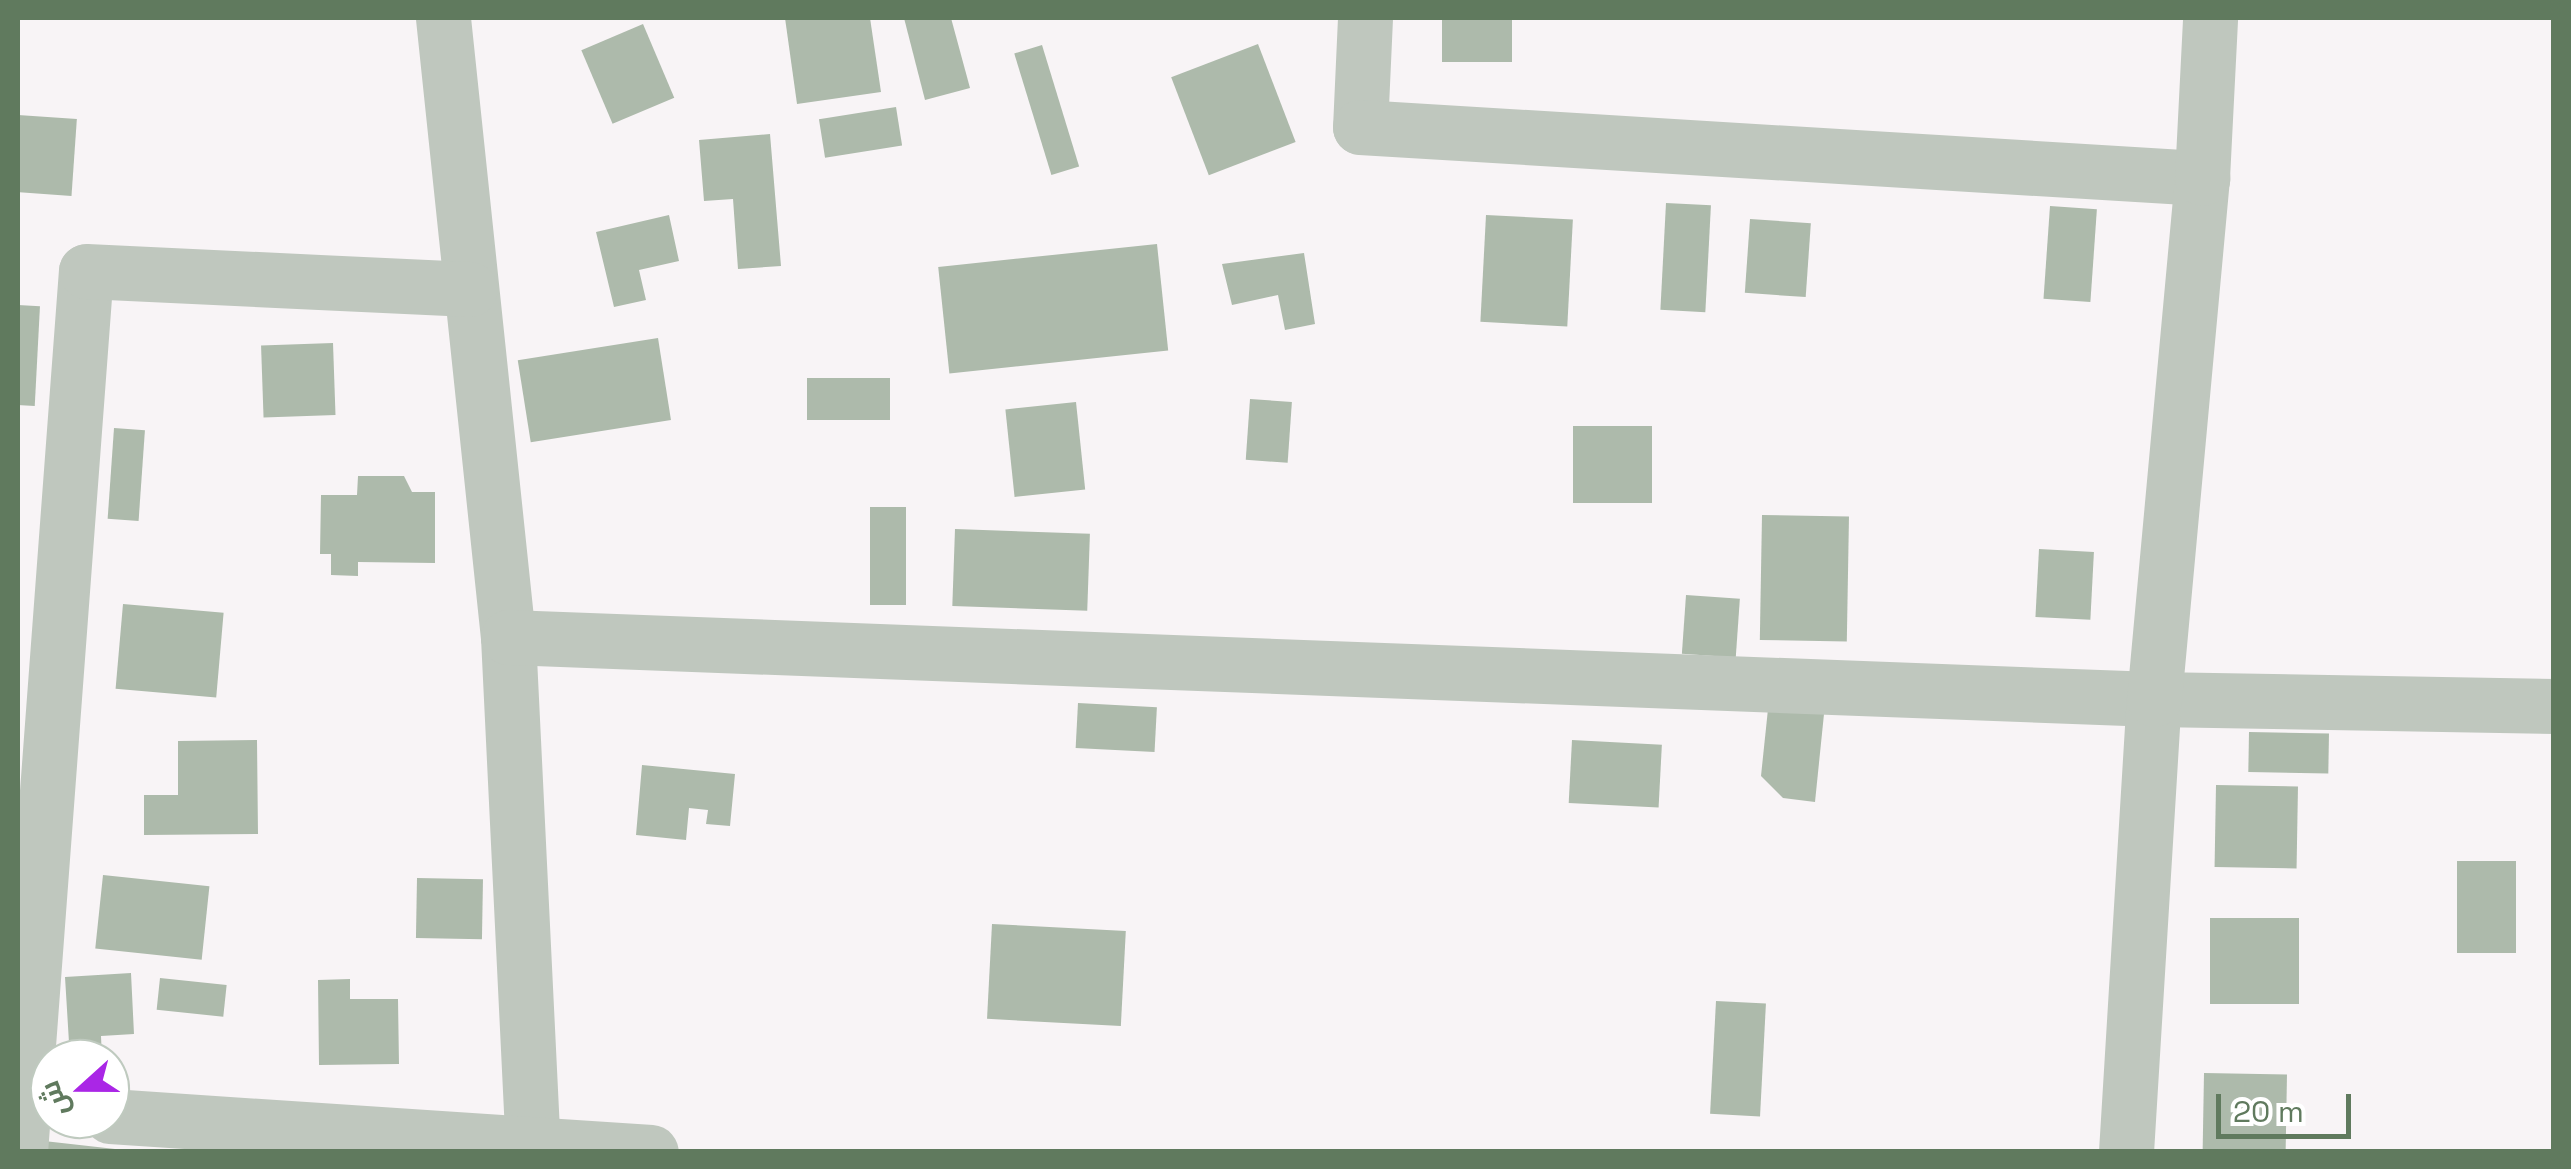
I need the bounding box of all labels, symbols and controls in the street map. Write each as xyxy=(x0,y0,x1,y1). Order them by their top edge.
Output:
north arrow xyxy=(30,1039,130,1139)
scale bar xyxy=(2221,1074,2356,1136)
text: ش xyxy=(31,1076,77,1122)
text: 20 m xyxy=(2233,1092,2304,1131)

